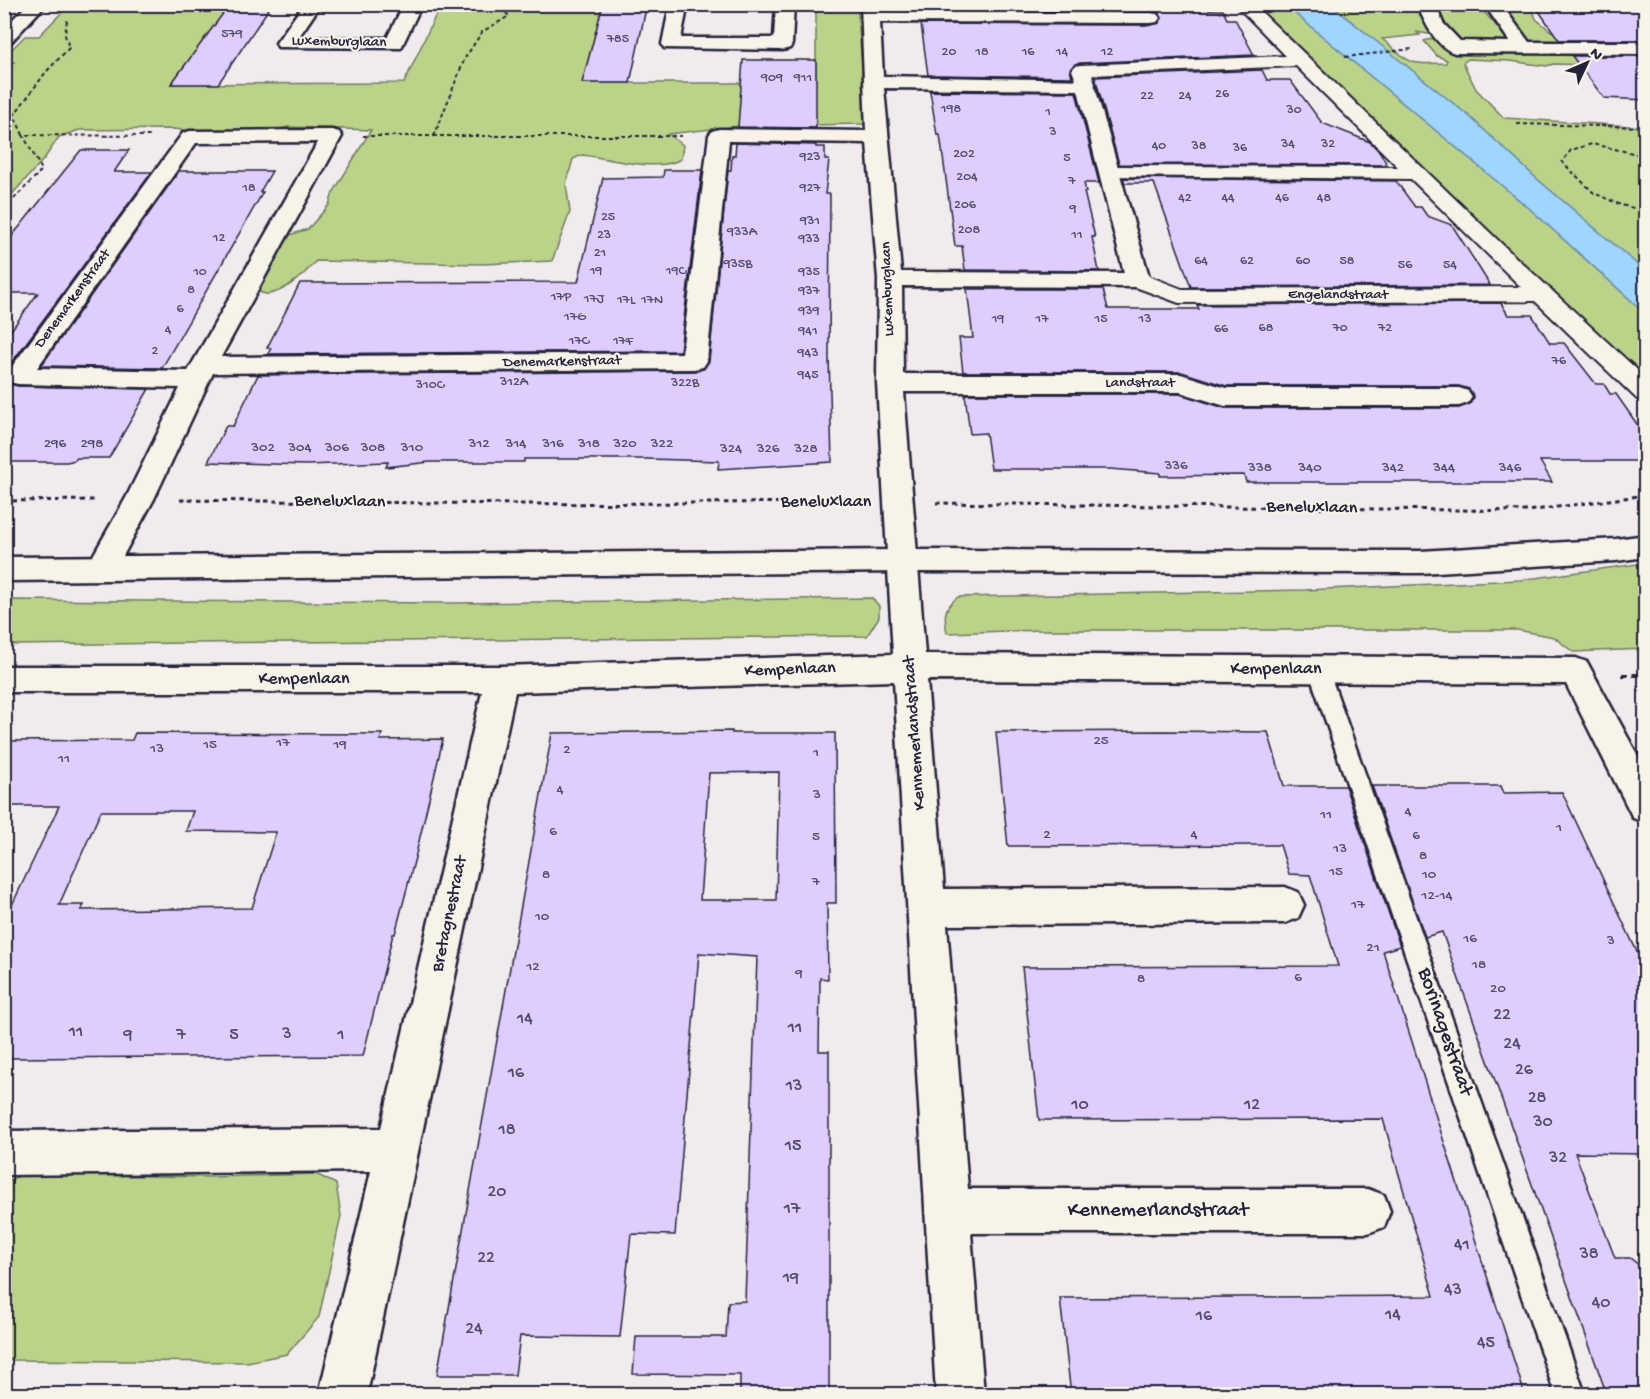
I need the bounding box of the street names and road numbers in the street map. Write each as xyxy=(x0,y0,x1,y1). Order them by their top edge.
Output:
street label: Luxemburglaan xyxy=(291,32,387,52)
street label: Luxemburglaan xyxy=(877,241,899,337)
street label: Denemarkenstraat xyxy=(30,244,116,353)
street label: Engelandstraat xyxy=(1288,286,1390,304)
street label: Denemarkenstraat xyxy=(502,352,623,372)
street label: Landstraat xyxy=(1105,374,1177,392)
street label: Beneluxlaan xyxy=(293,491,386,513)
street label: Beneluxlaan xyxy=(780,492,872,513)
street label: Beneluxlaan xyxy=(1265,497,1358,519)
street label: Kennemerlandstraat xyxy=(899,653,931,811)
street label: Kempenlaan xyxy=(744,658,836,682)
street label: Kempenlaan xyxy=(1230,659,1322,680)
street label: Kempenlaan xyxy=(258,669,350,690)
street label: Bretagnestraat xyxy=(427,853,473,975)
street label: Borinagestraat xyxy=(1410,964,1478,1102)
street label: Kennemerlandstraat xyxy=(1068,1199,1251,1224)

